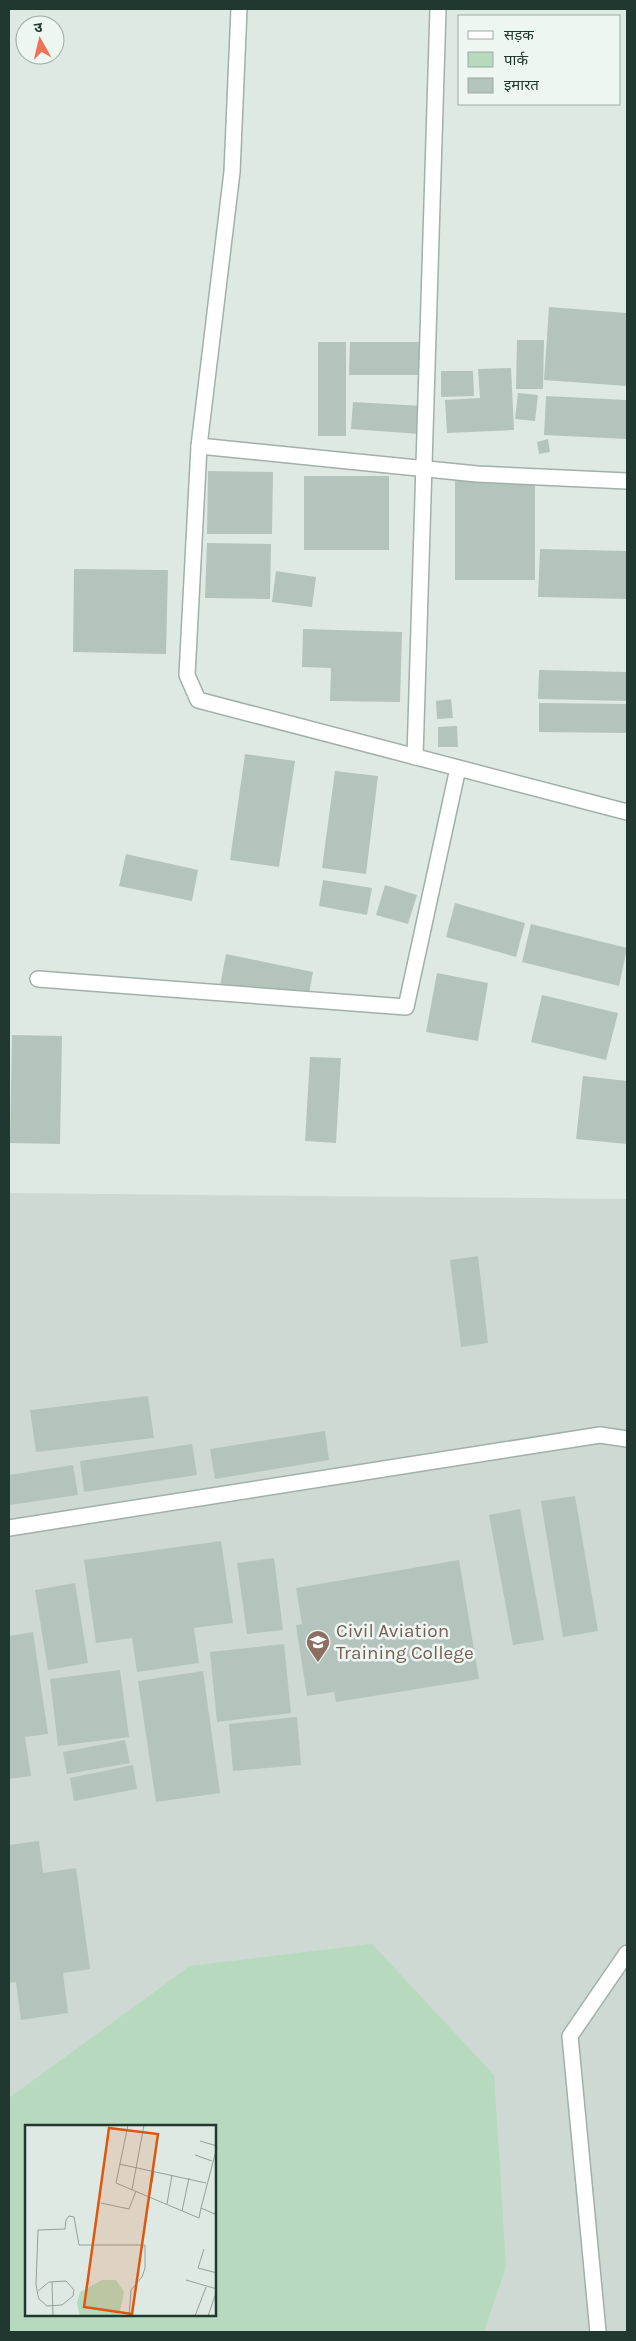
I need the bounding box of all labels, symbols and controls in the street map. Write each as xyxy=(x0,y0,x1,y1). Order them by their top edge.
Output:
north arrow xyxy=(15,15,65,65)
legend xyxy=(458,15,621,105)
text: उ xyxy=(33,19,44,37)
text: सड़क xyxy=(504,26,534,44)
text: पार्क xyxy=(504,51,528,69)
text: इमारत xyxy=(504,76,539,94)
place label: Civil Aviation Training College xyxy=(336,1620,474,1664)
school or university icon: Civil Aviation Training College xyxy=(305,1629,331,1663)
inset map xyxy=(25,2125,216,2316)

